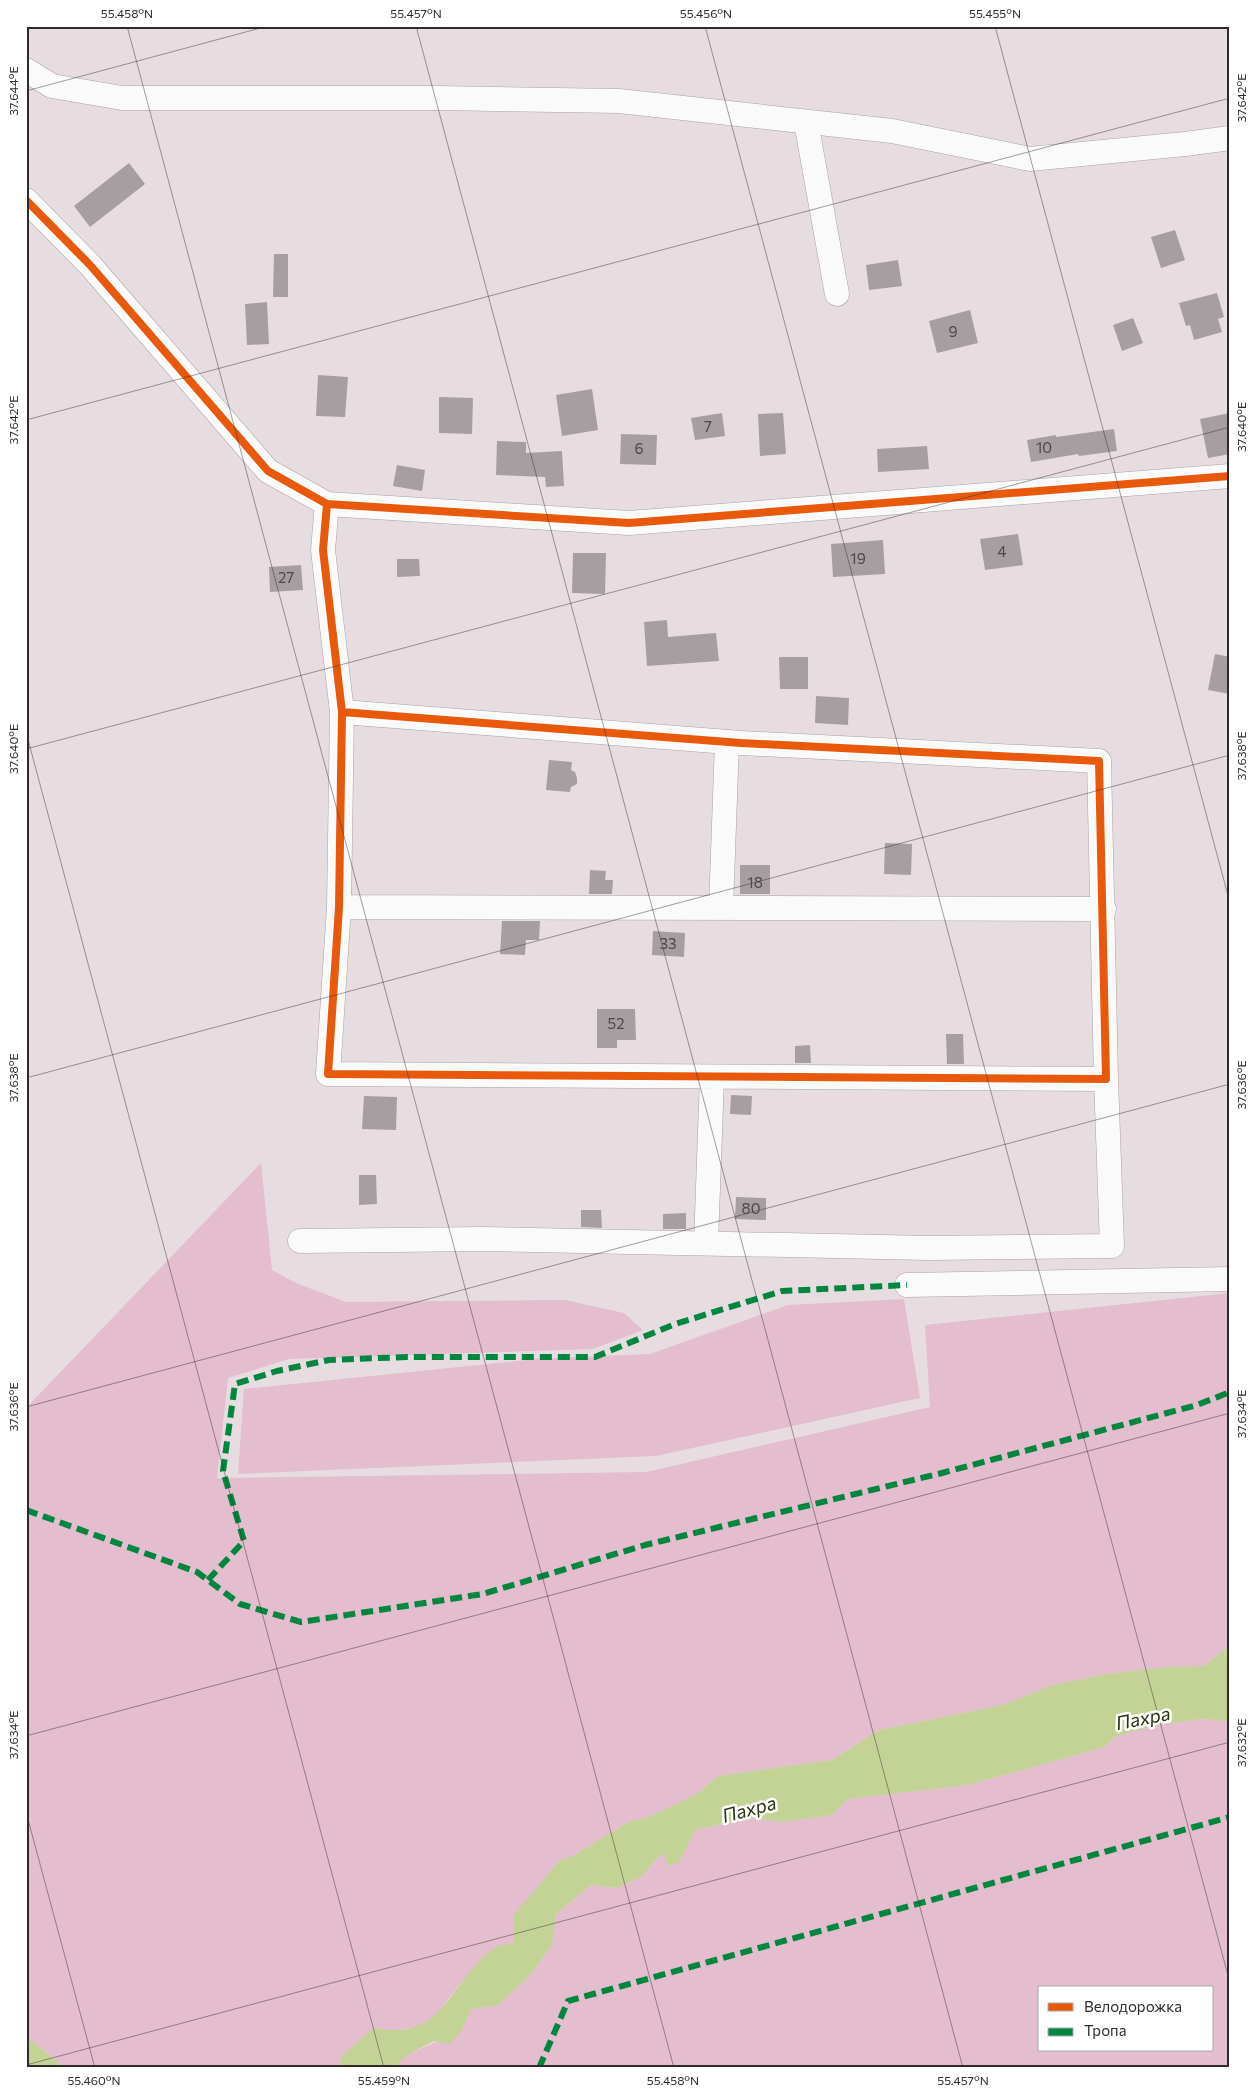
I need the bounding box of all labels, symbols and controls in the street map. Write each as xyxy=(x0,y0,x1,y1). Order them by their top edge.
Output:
text: 55.458°N xyxy=(101,6,153,20)
text: 55.457°N xyxy=(390,6,442,20)
text: 55.456°N xyxy=(680,6,732,20)
text: 55.455°N xyxy=(969,6,1021,20)
text: 37.644°E xyxy=(6,66,20,116)
text: 37.642°E xyxy=(1234,74,1248,122)
house number: 9 xyxy=(948,322,958,340)
text: 37.642°E xyxy=(6,396,20,444)
text: 37.640°E xyxy=(1234,402,1248,452)
house number: 7 xyxy=(704,417,712,435)
house number: 10 xyxy=(1036,438,1052,456)
house number: 6 xyxy=(634,439,644,457)
house number: 4 xyxy=(998,542,1007,560)
house number: 19 xyxy=(850,549,866,567)
house number: 27 xyxy=(278,568,294,586)
text: 37.640°E xyxy=(6,724,20,774)
text: 37.638°E xyxy=(1234,731,1248,781)
house number: 18 xyxy=(747,873,763,891)
house number: 33 xyxy=(659,934,677,952)
house number: 52 xyxy=(608,1014,624,1032)
text: 37.638°E xyxy=(6,1053,20,1103)
text: 37.636°E xyxy=(1234,1060,1248,1110)
house number: 80 xyxy=(742,1199,760,1217)
text: 37.636°E xyxy=(6,1382,20,1432)
text: 37.634°E xyxy=(1234,1390,1248,1438)
water label: Пахра xyxy=(1114,1701,1172,1734)
text: 37.634°E xyxy=(6,1711,20,1759)
text: 37.632°E xyxy=(1234,1719,1248,1767)
water label: Пахра xyxy=(719,1790,779,1827)
legend xyxy=(1038,1986,1214,2052)
text: Велодорожка xyxy=(1084,1997,1182,2015)
text: Тропа xyxy=(1084,2021,1126,2039)
text: 55.460°N xyxy=(67,2073,121,2087)
text: 55.459°N xyxy=(358,2073,410,2087)
text: 55.458°N xyxy=(647,2073,699,2087)
text: 55.457°N xyxy=(937,2073,989,2087)

